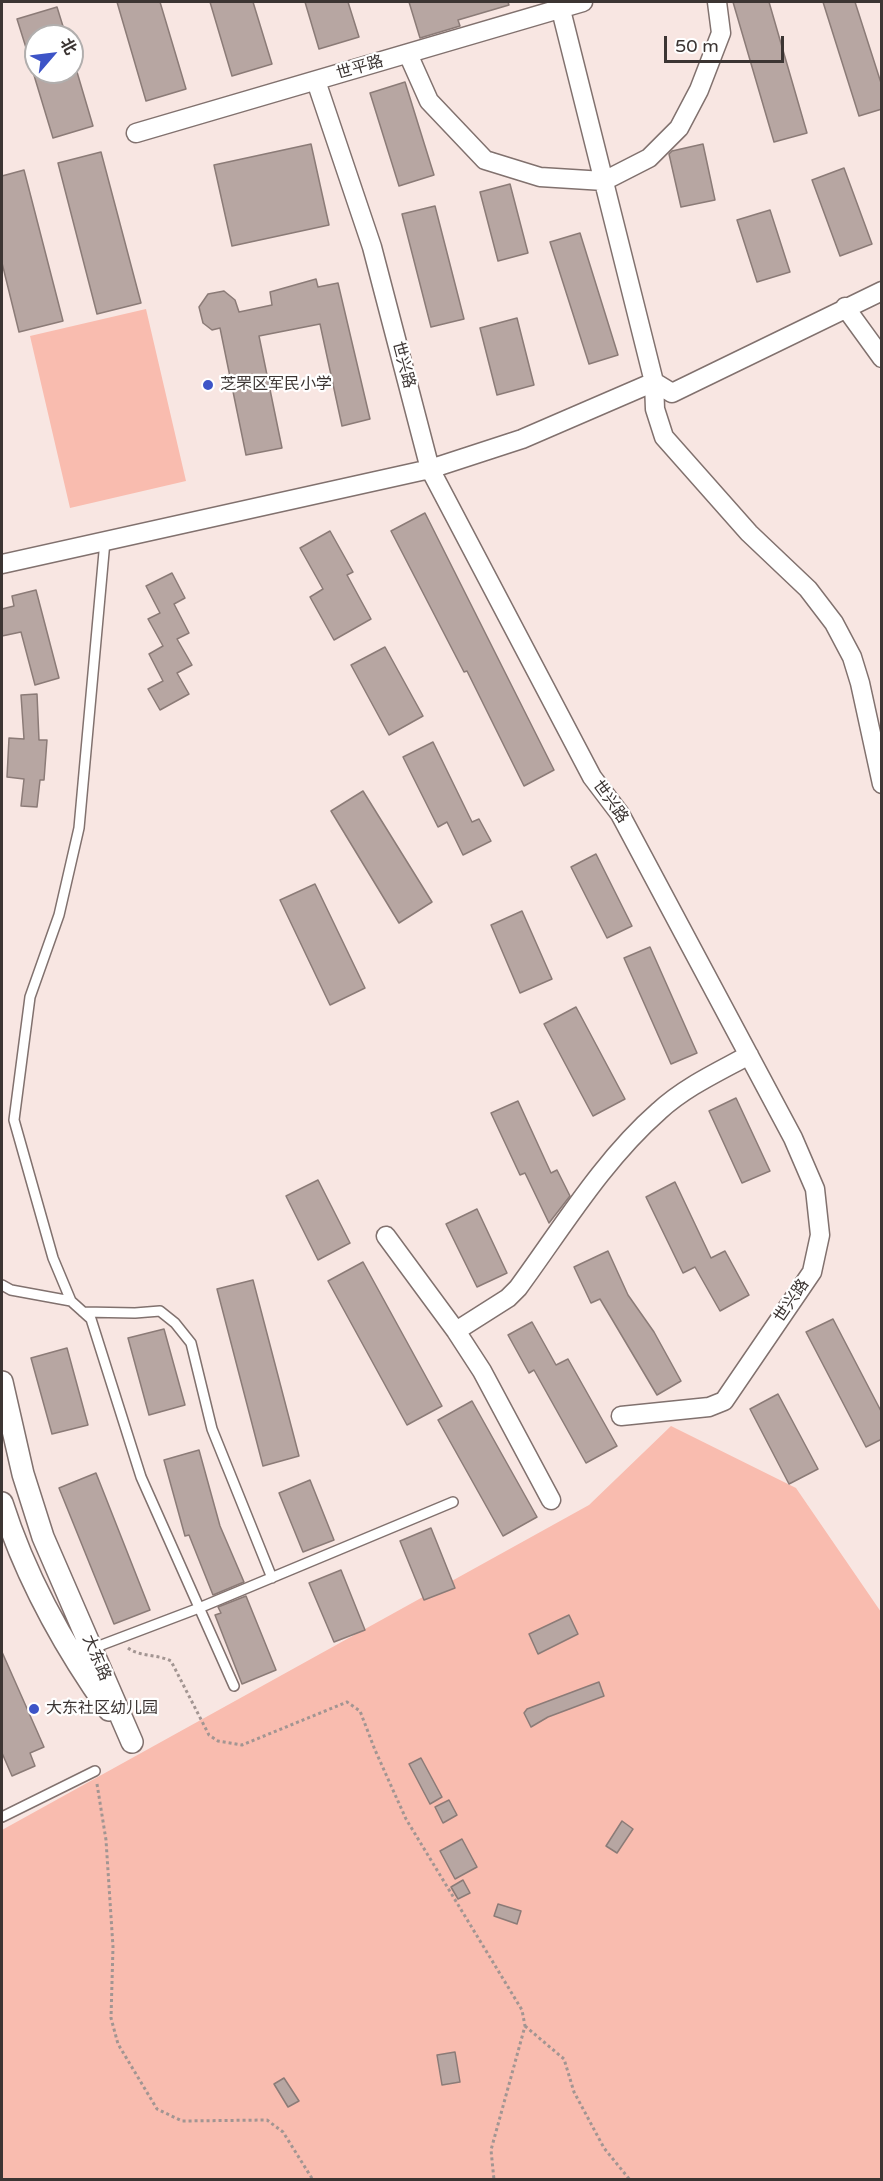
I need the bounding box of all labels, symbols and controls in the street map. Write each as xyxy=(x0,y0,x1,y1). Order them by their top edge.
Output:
north arrow xyxy=(24,24,84,84)
scale bar xyxy=(667,24,787,62)
text: 北 xyxy=(56,35,81,58)
text: 50 m xyxy=(675,35,719,57)
street label: 世平路 xyxy=(334,52,386,84)
street label: 世兴路 xyxy=(388,339,418,391)
place label: 芝罘区军民小学 xyxy=(220,375,332,395)
marker: 芝罘区军民小学 xyxy=(201,378,215,392)
street label: 世兴路 xyxy=(588,777,632,827)
street label: 世兴路 xyxy=(771,1276,813,1326)
street label: 大东路 xyxy=(78,1632,114,1684)
place label: 大东社区幼儿园 xyxy=(46,1699,158,1719)
marker: 大东社区幼儿园 xyxy=(27,1702,41,1716)

